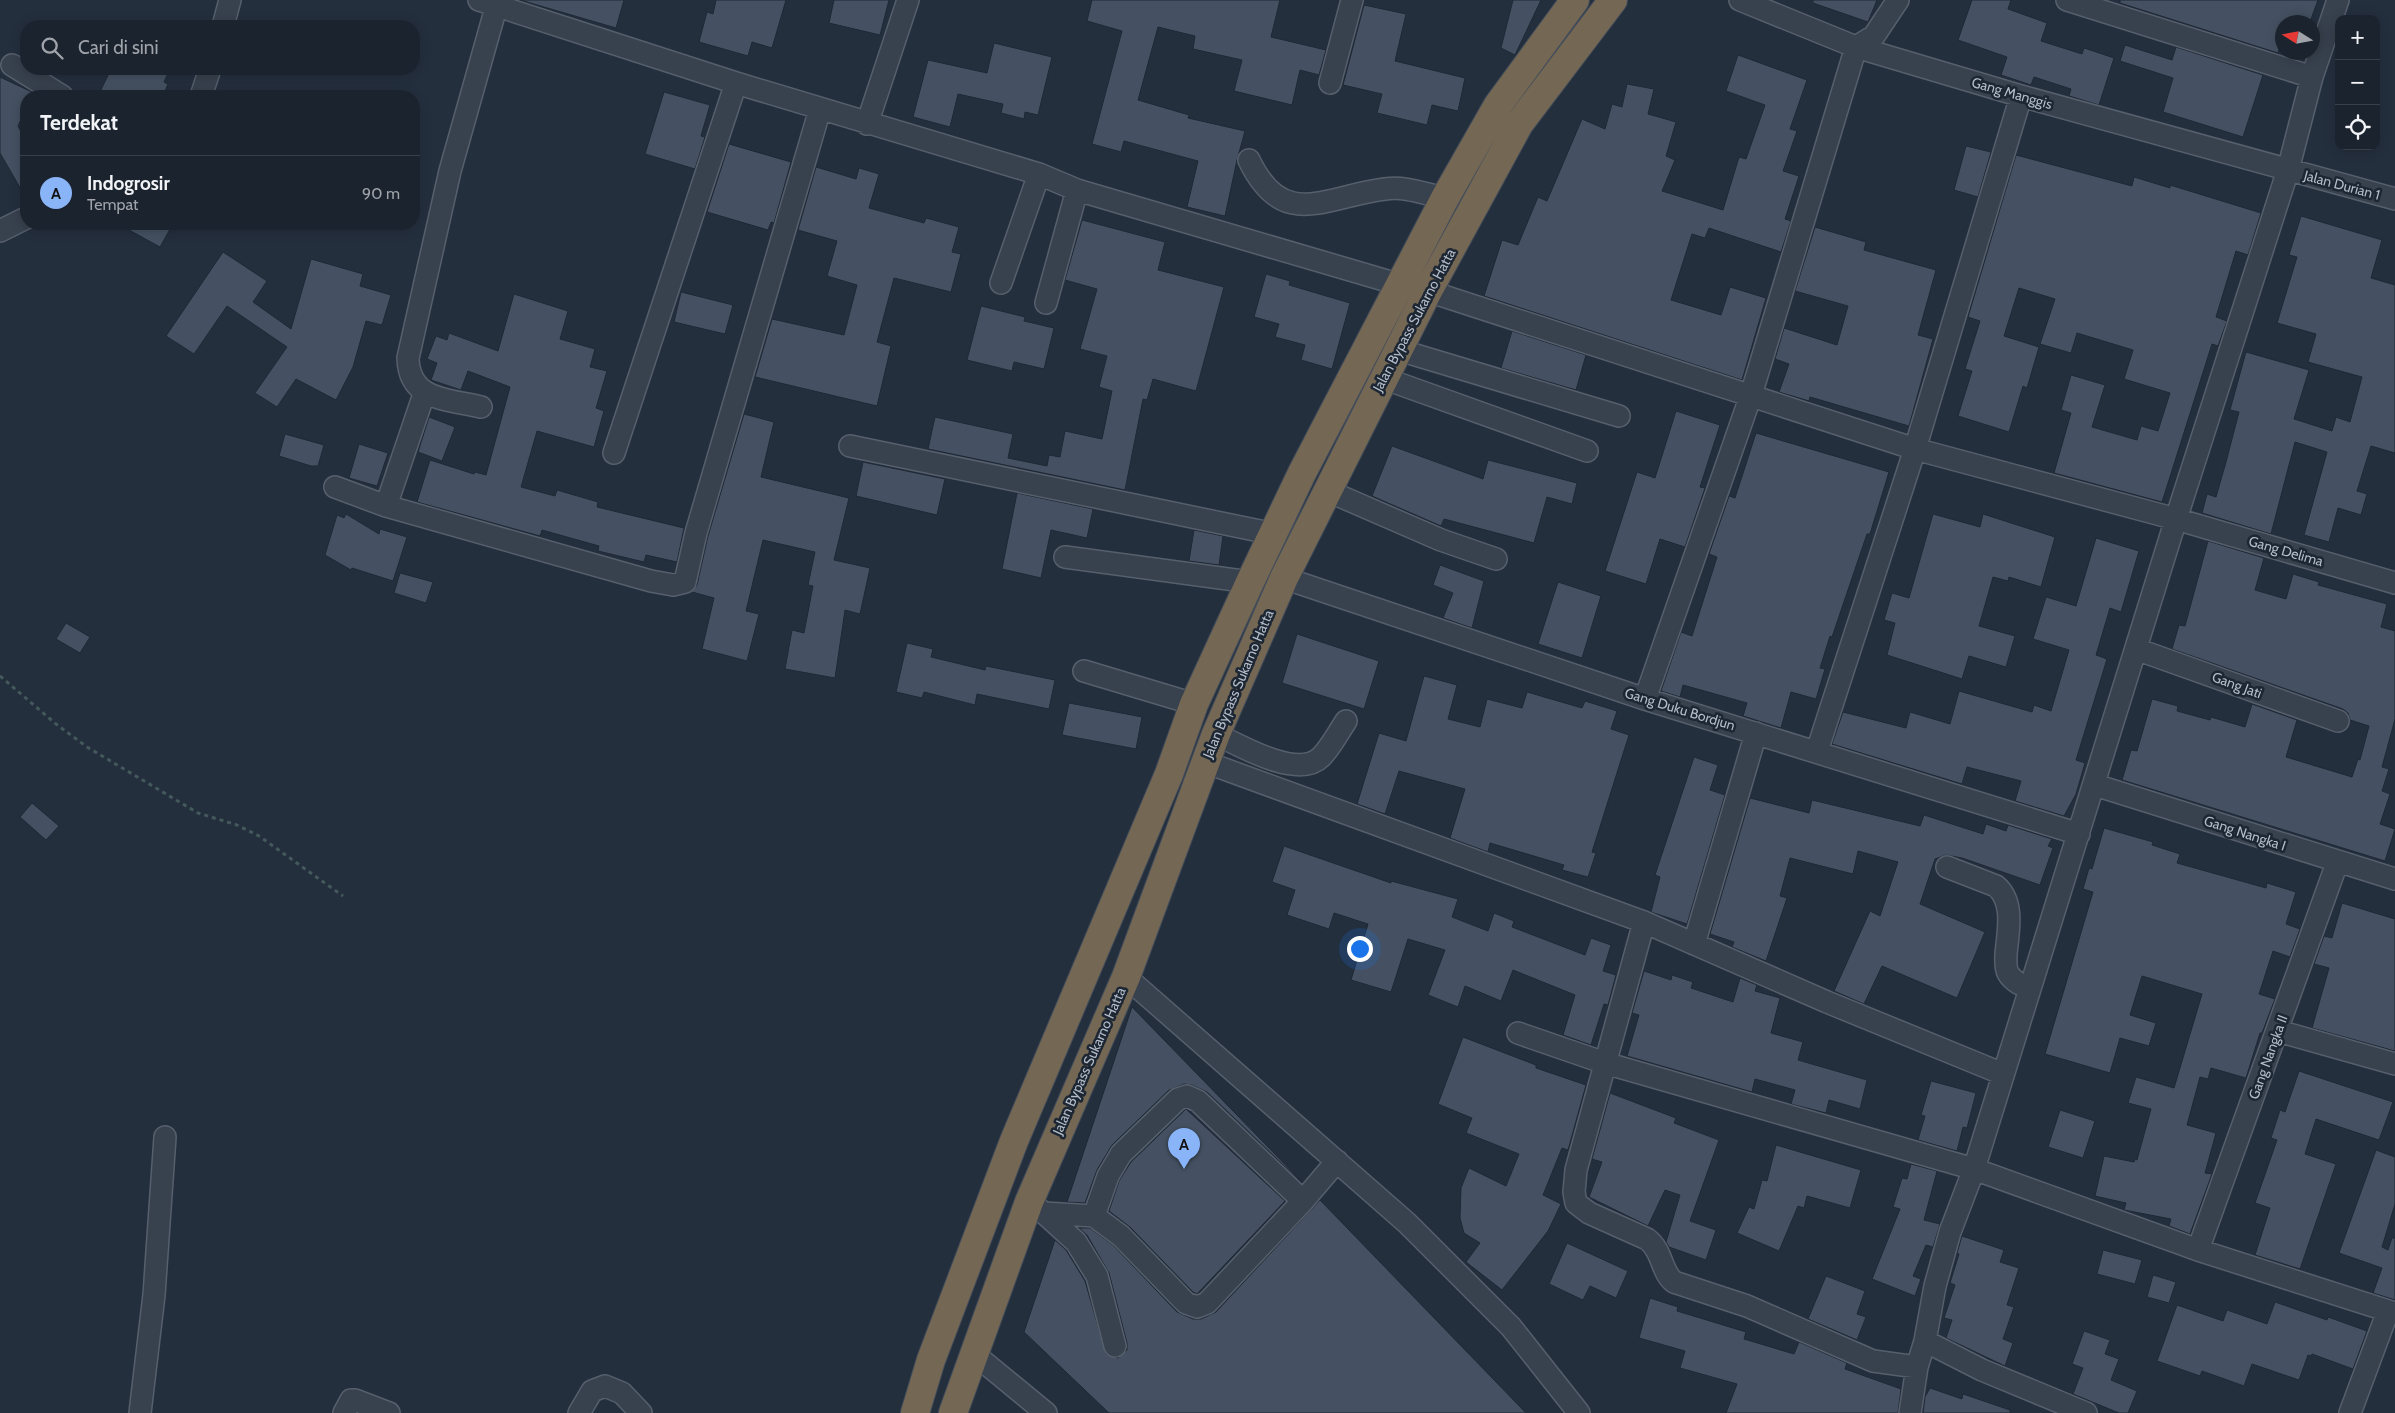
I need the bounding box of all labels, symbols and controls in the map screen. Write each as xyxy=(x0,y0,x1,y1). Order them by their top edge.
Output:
north arrow xyxy=(2275,15,2320,60)
map controls xyxy=(2335,15,2380,150)
button: + xyxy=(2335,15,2380,60)
search box xyxy=(20,20,420,75)
icon: search xyxy=(38,34,66,62)
text: Cari di sini xyxy=(78,36,159,59)
button: − xyxy=(2335,60,2380,105)
street label: Gang Manggis xyxy=(1970,73,2055,113)
button: locate xyxy=(2335,105,2380,150)
text: Terdekat xyxy=(40,110,118,135)
street label: Jalan Durian 1 xyxy=(2301,166,2382,204)
text: Indogrosir xyxy=(87,172,170,195)
text: A xyxy=(51,184,61,203)
text: 90 m xyxy=(362,184,400,203)
text: Tempat xyxy=(87,195,138,214)
street label: Jalan Bypass Sukarno Hatta xyxy=(1368,245,1460,396)
street label: Gang Delima xyxy=(2247,532,2326,570)
street label: Jalan Bypass Sukarno Hatta xyxy=(1198,607,1278,762)
street label: Gang Jati xyxy=(2210,668,2264,702)
street label: Gang Duku Bordjun xyxy=(1623,684,1738,734)
street label: Gang Nangka I xyxy=(2202,811,2288,855)
your location xyxy=(1347,936,1373,962)
street label: Jalan Bypass Sukarno Hatta xyxy=(1048,984,1130,1138)
street label: Gang Nangka II xyxy=(2244,1012,2292,1102)
pin: A xyxy=(1168,1128,1200,1169)

